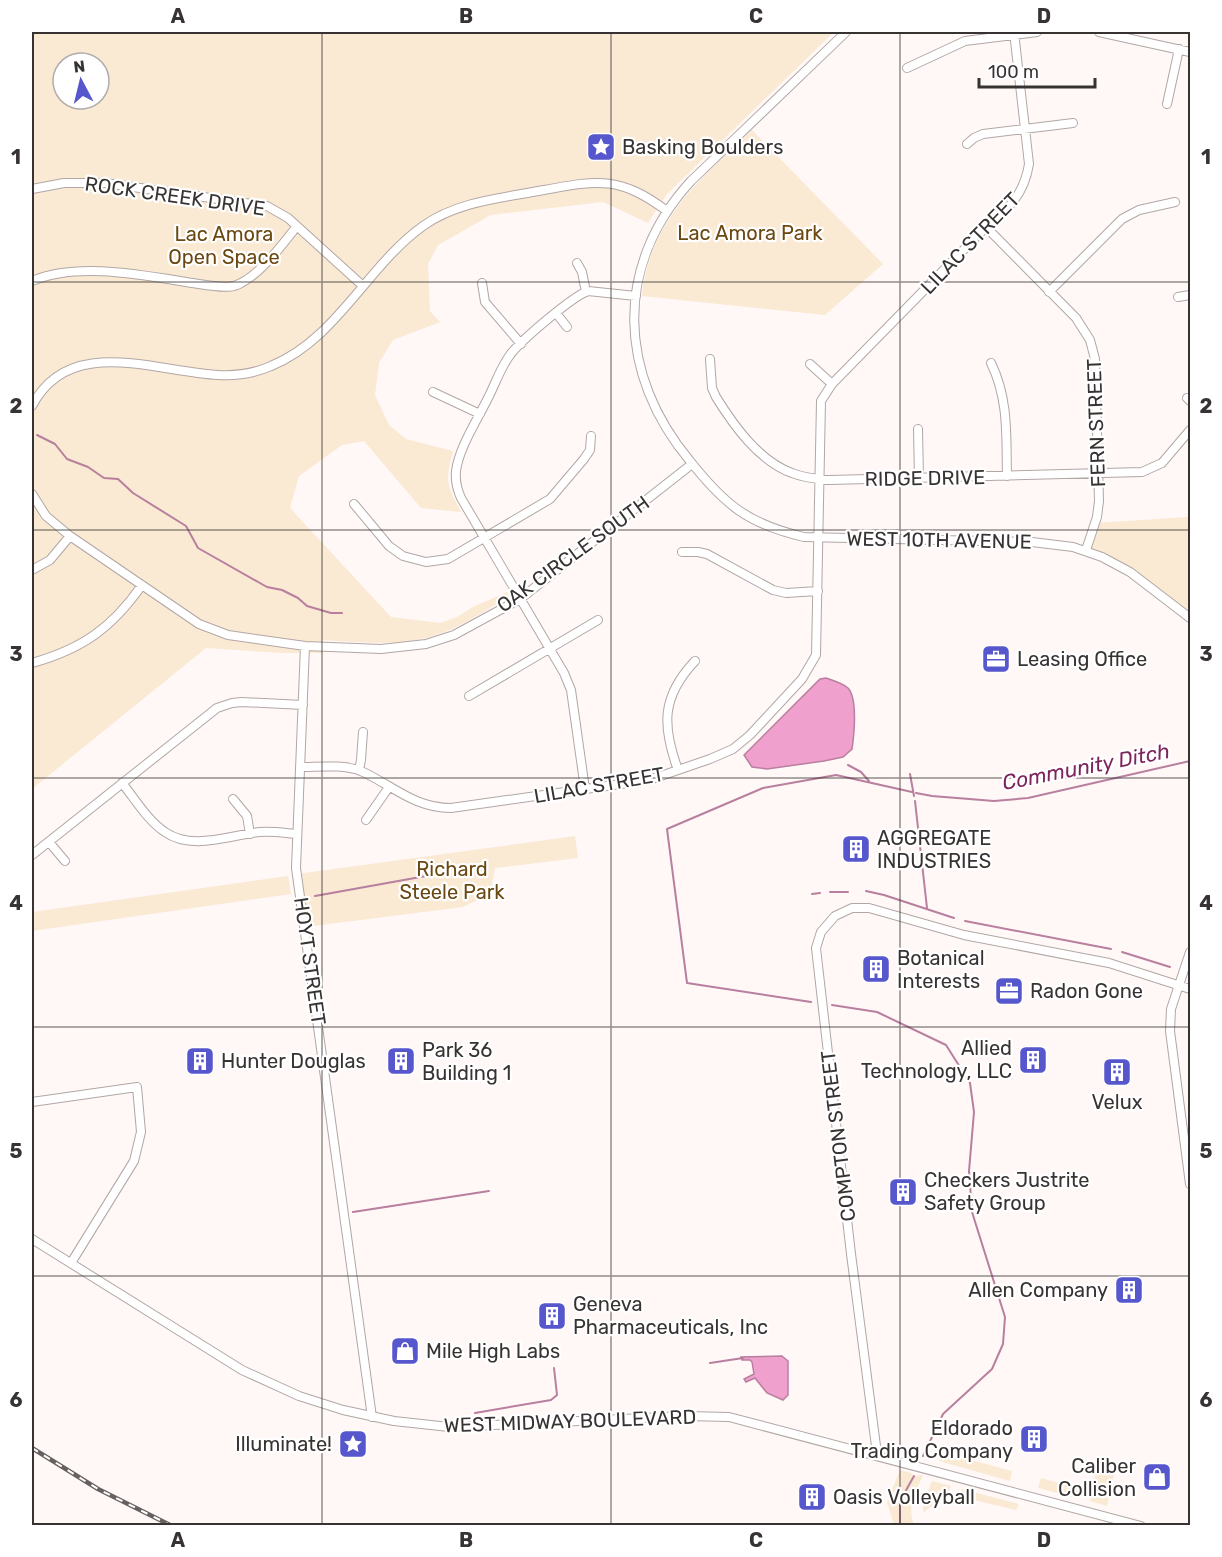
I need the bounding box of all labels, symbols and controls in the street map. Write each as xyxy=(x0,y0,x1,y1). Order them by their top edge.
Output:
text: A xyxy=(171,4,186,28)
text: B xyxy=(459,4,473,28)
text: C xyxy=(749,4,763,28)
text: D xyxy=(1037,4,1051,28)
north arrow xyxy=(51,51,111,111)
scale bar xyxy=(979,51,1094,89)
text: N xyxy=(72,56,86,77)
text: 100 m xyxy=(988,61,1039,83)
place icon: Basking Boulders xyxy=(585,131,617,163)
place label: Basking Boulders xyxy=(622,135,783,159)
text: 1 xyxy=(11,145,21,169)
text: 1 xyxy=(1201,145,1211,169)
street label: ROCK CREEK DRIVE xyxy=(83,171,267,221)
street label: LILAC STREET xyxy=(915,187,1025,299)
park label: Lac Amora Park xyxy=(677,221,823,245)
park label: Lac Amora Open Space xyxy=(168,222,280,269)
street label: FERN STREET xyxy=(1082,358,1110,488)
text: 2 xyxy=(10,394,23,418)
text: 2 xyxy=(1200,394,1213,418)
street label: RIDGE DRIVE xyxy=(865,465,985,491)
street label: OAK CIRCLE SOUTH xyxy=(492,491,654,617)
street label: WEST 10TH AVENUE xyxy=(846,526,1032,554)
text: 3 xyxy=(9,642,23,666)
text: 3 xyxy=(1199,642,1213,666)
office icon: Leasing Office xyxy=(980,643,1012,675)
place label: Leasing Office xyxy=(1017,647,1147,671)
water label: Community Ditch xyxy=(1000,738,1172,795)
street label: LILAC STREET xyxy=(532,762,667,808)
place label: AGGREGATE INDUSTRIES xyxy=(877,826,991,873)
building icon: AGGREGATE INDUSTRIES xyxy=(840,833,872,865)
park label: Richard Steele Park xyxy=(399,857,505,904)
text: 4 xyxy=(9,891,23,915)
text: 4 xyxy=(1199,891,1213,915)
street label: HOYT STREET xyxy=(289,895,331,1027)
place label: Botanical Interests xyxy=(897,946,985,993)
building icon: Botanical Interests xyxy=(860,953,892,985)
office icon: Radon Gone xyxy=(993,975,1025,1007)
place label: Radon Gone xyxy=(1030,979,1143,1003)
place label: Allied Technology, LLC xyxy=(861,1036,1012,1083)
place label: Park 36 Building 1 xyxy=(422,1038,511,1085)
building icon: Allied Technology, LLC xyxy=(1017,1044,1049,1076)
building icon: Hunter Douglas xyxy=(184,1045,216,1077)
building icon: Park 36 Building 1 xyxy=(385,1045,417,1077)
place label: Hunter Douglas xyxy=(221,1049,366,1073)
street label: COMPTON STREET xyxy=(816,1049,860,1223)
building icon: Velux xyxy=(1101,1056,1133,1088)
place label: Velux xyxy=(1092,1090,1143,1114)
text: 5 xyxy=(10,1139,23,1163)
text: 5 xyxy=(1200,1139,1213,1163)
place label: Checkers Justrite Safety Group xyxy=(924,1168,1090,1215)
building icon: Checkers Justrite Safety Group xyxy=(887,1176,919,1208)
building icon: Allen Company xyxy=(1113,1274,1145,1306)
place label: Allen Company xyxy=(968,1278,1108,1302)
place label: Geneva Pharmaceuticals, Inc xyxy=(573,1292,768,1339)
building icon: Geneva Pharmaceuticals, Inc xyxy=(536,1300,568,1332)
shop icon: Mile High Labs xyxy=(389,1335,421,1367)
place label: Mile High Labs xyxy=(426,1339,560,1363)
text: 6 xyxy=(9,1388,23,1412)
text: 6 xyxy=(1199,1388,1213,1412)
street label: WEST MIDWAY BOULEVARD xyxy=(443,1405,697,1437)
place label: Eldorado Trading Company xyxy=(850,1416,1013,1463)
building icon: Eldorado Trading Company xyxy=(1018,1423,1050,1455)
place icon: Illuminate! xyxy=(337,1428,369,1460)
place label: Illuminate! xyxy=(235,1432,332,1456)
place label: Caliber Collision xyxy=(1058,1454,1136,1501)
shop icon: Caliber Collision xyxy=(1141,1461,1173,1493)
building icon: Oasis Volleyball xyxy=(796,1481,828,1513)
place label: Oasis Volleyball xyxy=(833,1485,975,1509)
text: A xyxy=(171,1528,186,1552)
text: B xyxy=(459,1528,473,1552)
text: C xyxy=(749,1528,763,1552)
text: D xyxy=(1037,1528,1051,1552)

